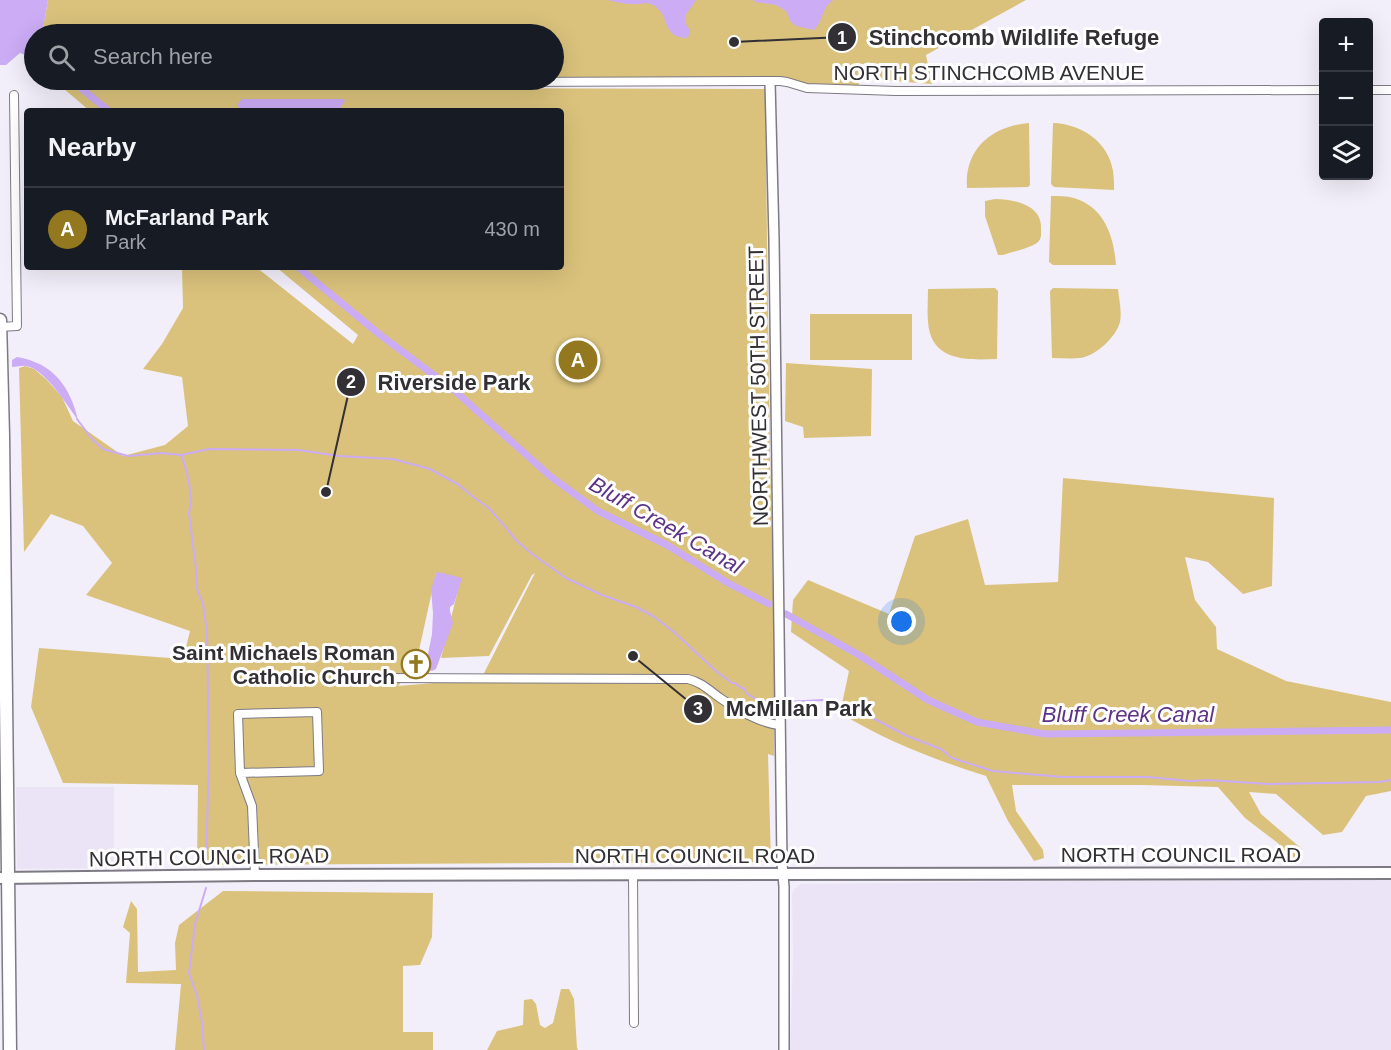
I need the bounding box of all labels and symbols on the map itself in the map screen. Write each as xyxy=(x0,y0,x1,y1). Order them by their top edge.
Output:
callout: Stinchcomb Wildlife Refuge xyxy=(827,17,1172,57)
text: Stinchcomb Wildlife Refuge xyxy=(869,25,1159,50)
text: 1 xyxy=(837,28,847,48)
street label: NORTH STINCHCOMB AVENUE xyxy=(834,61,1144,84)
street label: NORTHWEST 50TH STREET xyxy=(744,245,772,526)
pin: A xyxy=(558,338,598,382)
callout: Riverside Park xyxy=(336,362,543,402)
text: Riverside Park xyxy=(378,370,531,395)
text: 2 xyxy=(346,372,356,392)
water label: Bluff Creek Canal xyxy=(585,471,748,579)
your location xyxy=(887,607,916,636)
place label: Saint Michaels Roman Catholic Church xyxy=(172,641,395,688)
church icon: Saint Michaels Roman Catholic Church xyxy=(400,648,432,680)
callout: McMillan Park xyxy=(683,689,884,729)
text: McMillan Park xyxy=(726,696,873,721)
text: 3 xyxy=(693,699,703,719)
water label: Bluff Creek Canal xyxy=(1042,702,1215,727)
street label: NORTH COUNCIL ROAD xyxy=(89,843,329,871)
street label: NORTH COUNCIL ROAD xyxy=(1061,843,1301,866)
street label: NORTH COUNCIL ROAD xyxy=(575,844,815,867)

